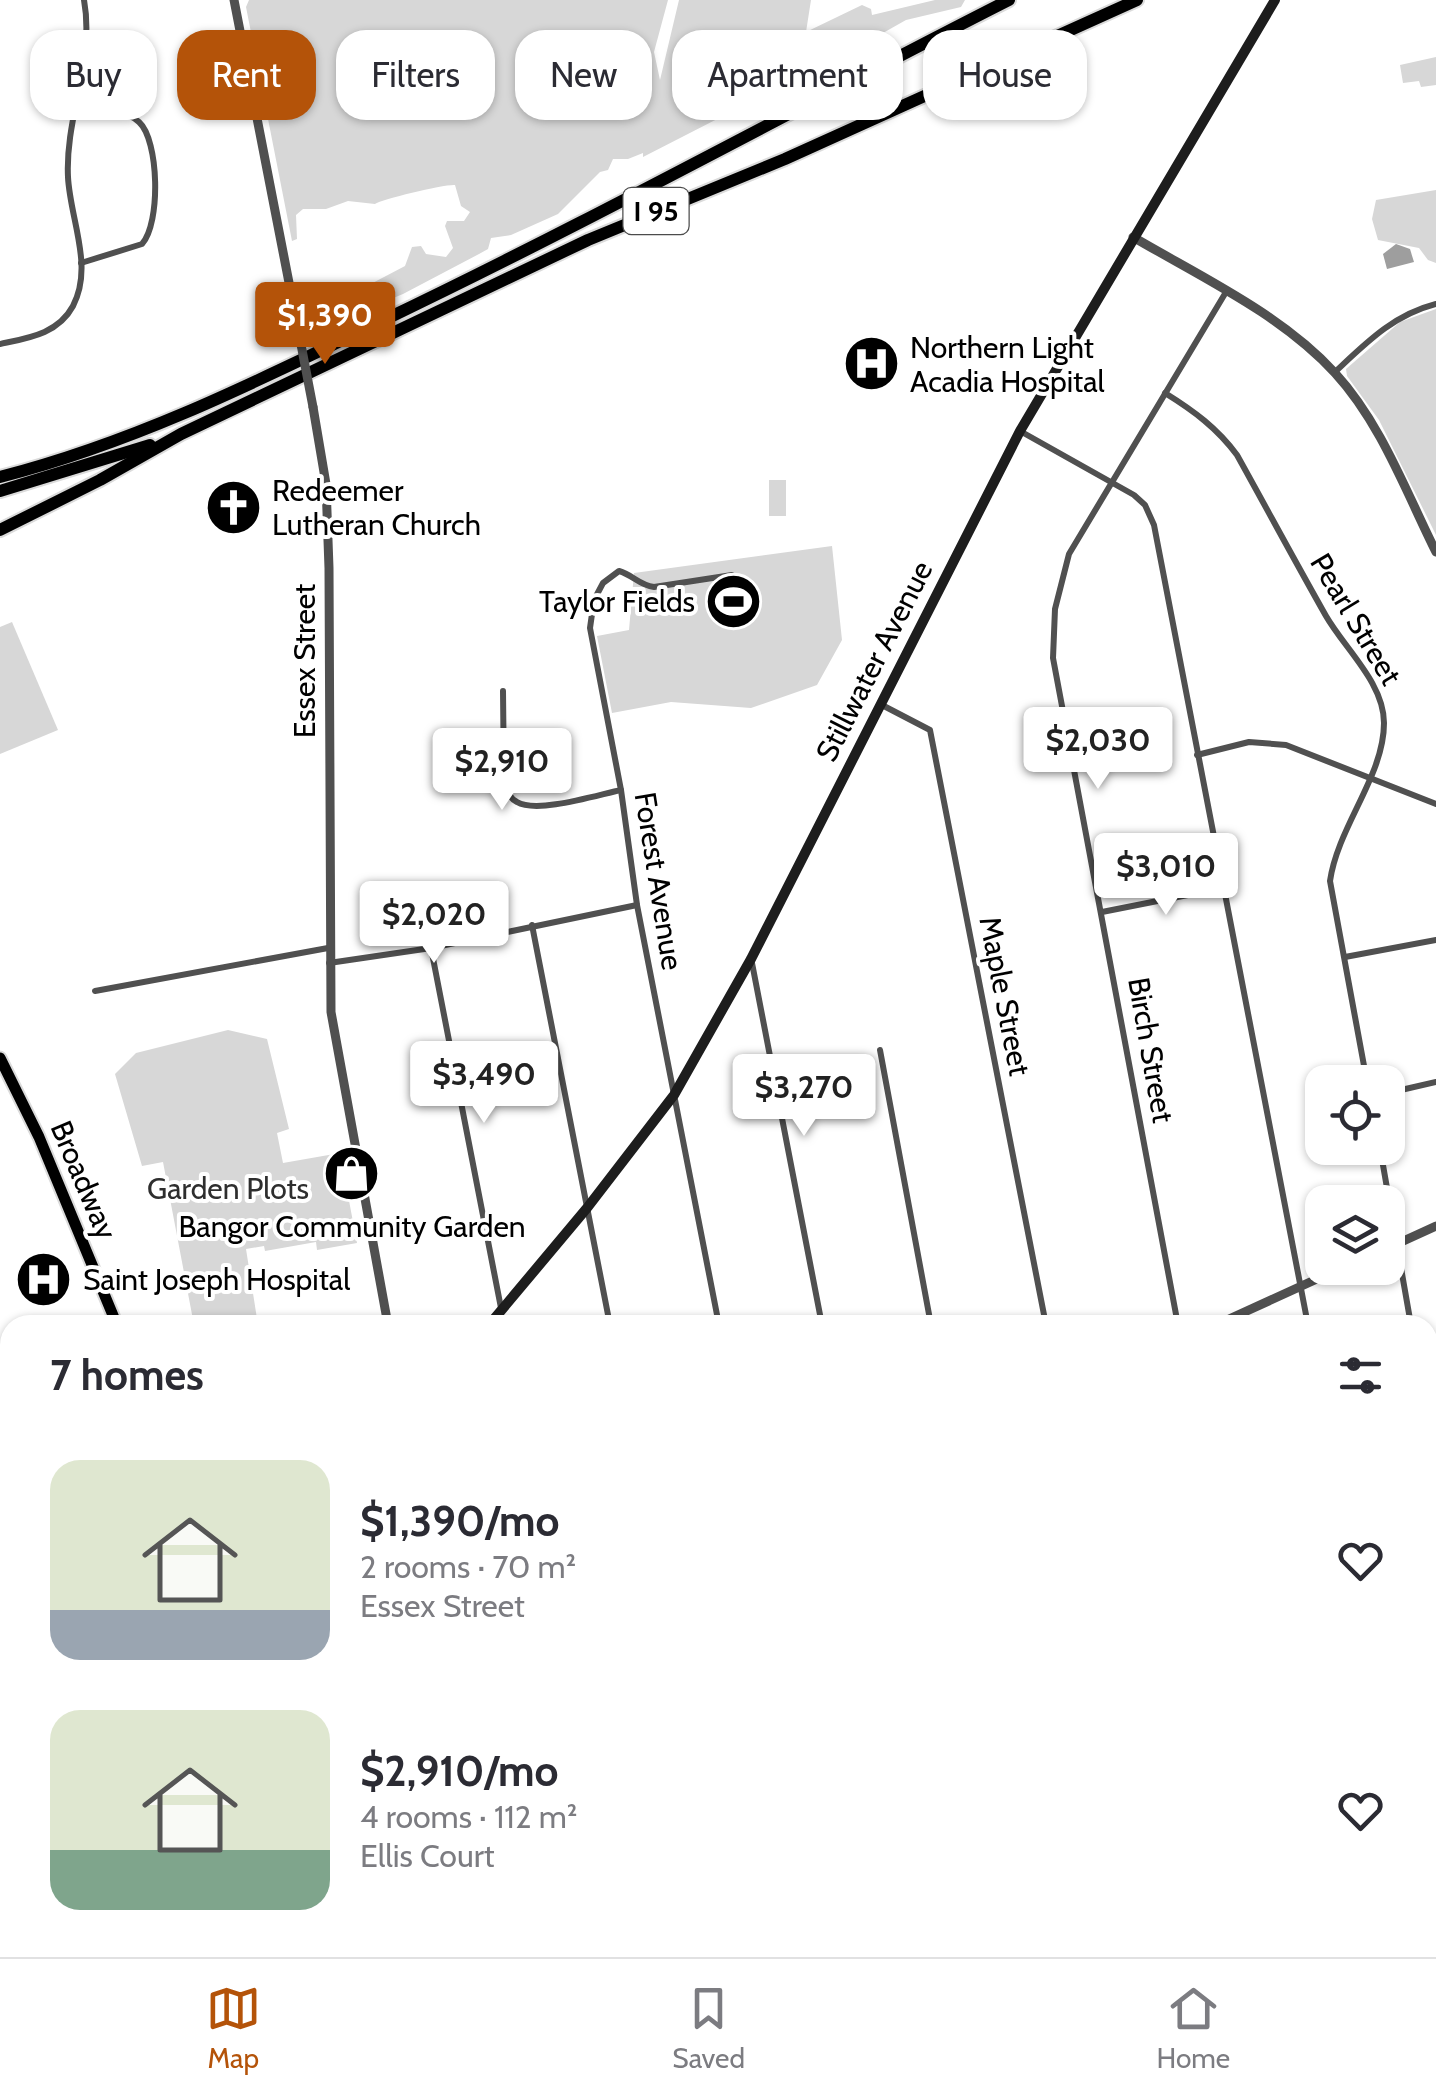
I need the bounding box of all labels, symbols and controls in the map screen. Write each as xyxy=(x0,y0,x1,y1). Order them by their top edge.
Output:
chip: Buy xyxy=(30,30,157,120)
chip: Rent xyxy=(177,30,316,120)
chip: Filters xyxy=(336,30,495,120)
chip: New xyxy=(515,30,652,120)
chip: Apartment xyxy=(672,30,903,120)
chip: House xyxy=(923,30,1087,120)
road number: I 95 xyxy=(624,188,688,234)
pin: $1,390 xyxy=(244,282,406,367)
text: $1,390 xyxy=(277,295,373,334)
place label: Northern Light Acadia Hospital xyxy=(910,329,1105,400)
hospital icon: Northern Light Acadia Hospital xyxy=(841,334,901,394)
place label: Redeemer Lutheran Church xyxy=(272,472,481,543)
church icon: Redeemer Lutheran Church xyxy=(203,477,263,537)
street label: Pearl Street xyxy=(1302,546,1410,692)
street label: Stillwater Avenue xyxy=(808,555,940,767)
sports icon: Taylor Fields xyxy=(704,571,764,631)
place label: Taylor Fields xyxy=(539,583,695,620)
street label: Essex Street xyxy=(286,584,323,738)
pin: $2,030 xyxy=(1017,707,1179,792)
text: $2,030 xyxy=(1045,720,1151,759)
pin: $2,910 xyxy=(421,728,583,813)
text: $2,910 xyxy=(455,741,549,780)
street label: Forest Avenue xyxy=(627,789,691,973)
pin: $3,010 xyxy=(1085,833,1247,918)
text: $3,010 xyxy=(1116,846,1216,885)
pin: $2,020 xyxy=(353,881,515,966)
text: $2,020 xyxy=(382,894,486,933)
street label: Maple Street xyxy=(971,913,1039,1079)
street label: Birch Street xyxy=(1120,974,1182,1126)
pin: $3,490 xyxy=(403,1041,565,1126)
text: $3,490 xyxy=(432,1054,536,1093)
pin: $3,270 xyxy=(723,1054,885,1139)
map controls xyxy=(1305,1065,1405,1285)
button: locate xyxy=(1305,1065,1405,1165)
text: $3,270 xyxy=(755,1067,853,1106)
street label: Broadway xyxy=(43,1115,125,1245)
shop icon: Bangor Community Garden xyxy=(322,1143,382,1203)
park label: Garden Plots xyxy=(147,1170,309,1207)
button: layers xyxy=(1305,1185,1405,1285)
place label: Bangor Community Garden xyxy=(178,1208,526,1245)
hospital icon: Saint Joseph Hospital xyxy=(14,1249,74,1309)
place label: Saint Joseph Hospital xyxy=(83,1261,350,1298)
icon: filters xyxy=(1333,1348,1388,1403)
text: 7 homes xyxy=(50,1349,204,1401)
text: $1,390/mo xyxy=(360,1495,559,1547)
icon: home xyxy=(130,1500,250,1620)
icon: heart xyxy=(1333,1533,1388,1588)
text: 2 rooms · 70 m² xyxy=(360,1547,576,1586)
text: Essex Street xyxy=(360,1586,525,1625)
text: $2,910/mo xyxy=(360,1745,558,1797)
icon: home xyxy=(130,1750,250,1870)
icon: heart xyxy=(1333,1783,1388,1838)
text: 4 rooms · 112 m² xyxy=(360,1797,577,1836)
text: Ellis Court xyxy=(360,1836,495,1875)
tab: Map xyxy=(206,1981,261,2075)
tab: Saved xyxy=(672,1981,745,2075)
tab: Home xyxy=(1157,1981,1230,2075)

